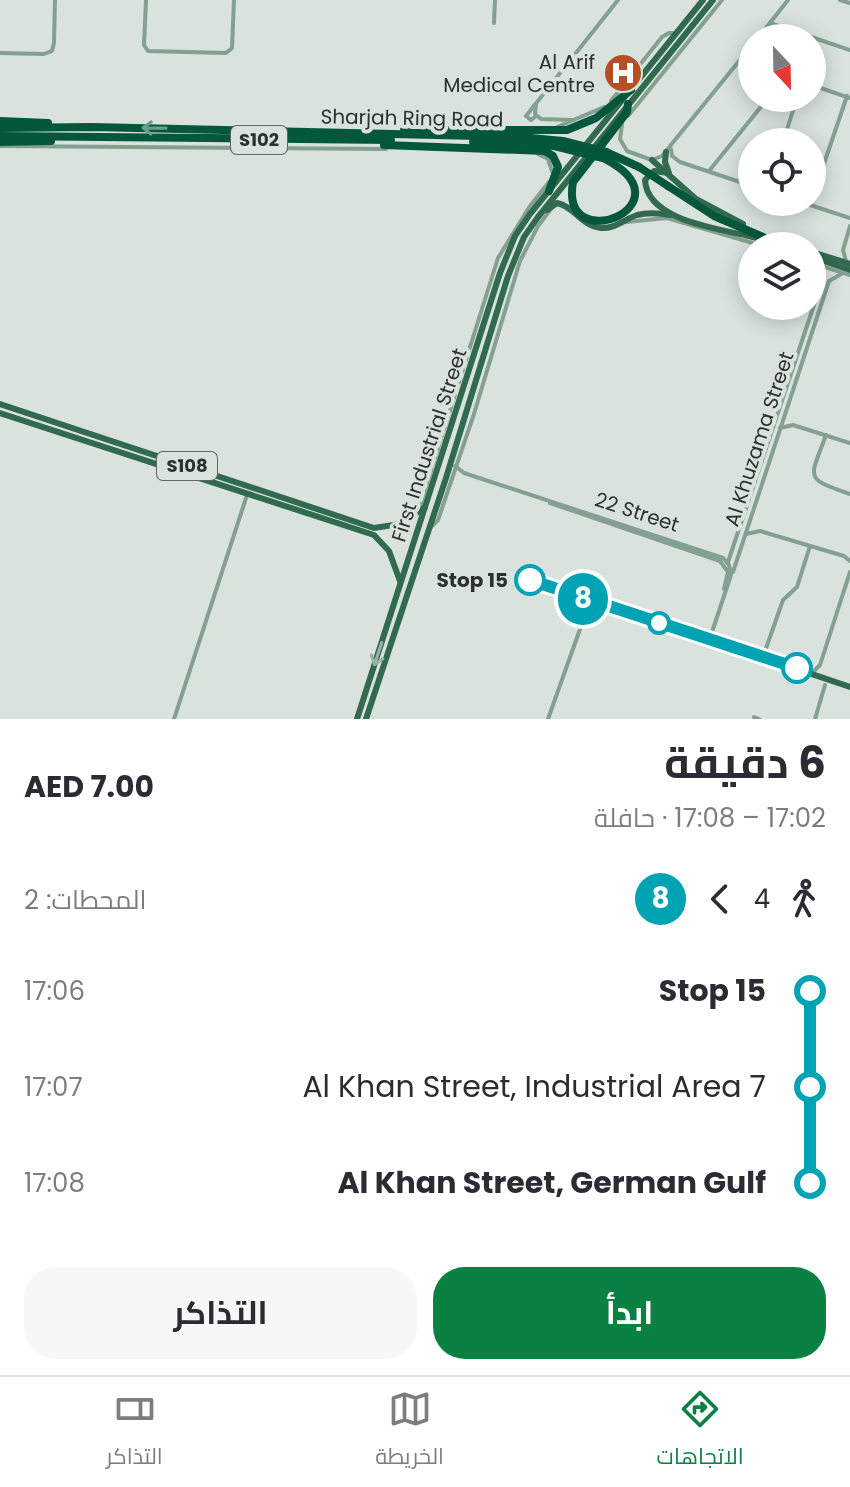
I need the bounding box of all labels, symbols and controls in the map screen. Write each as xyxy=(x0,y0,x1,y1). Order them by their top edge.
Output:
north arrow xyxy=(738,24,826,112)
map controls xyxy=(738,24,826,320)
place label: Al Arif Medical Centre xyxy=(443,48,595,99)
hospital icon: Al Arif Medical Centre xyxy=(602,52,644,94)
street label: Sharjah Ring Road xyxy=(320,102,504,134)
one-way arrow xyxy=(141,121,168,136)
road number: S102 xyxy=(231,126,287,154)
button: locate xyxy=(738,128,826,216)
button: layers xyxy=(738,232,826,320)
street label: First Industrial Street xyxy=(384,345,474,545)
street label: Al Khuzama Street xyxy=(718,348,800,530)
road number: S108 xyxy=(157,452,217,480)
street label: 22 Street xyxy=(591,485,683,539)
marker: Stop 15 xyxy=(515,565,545,595)
place label: Stop 15 xyxy=(437,566,508,594)
line badge: 8 xyxy=(557,573,609,625)
text: 8 xyxy=(574,579,592,618)
unlabelled marker xyxy=(648,612,670,634)
one-way arrow xyxy=(370,641,385,666)
unlabelled marker xyxy=(782,653,812,683)
text: 6 دقيقة xyxy=(664,732,826,793)
text: AED 7.00 xyxy=(24,765,154,808)
text: 17:02 – 17:08 · حافلة xyxy=(594,800,826,836)
icon: back xyxy=(698,877,742,921)
icon: walk xyxy=(782,877,826,921)
text: 8 xyxy=(651,879,670,918)
text: 4 xyxy=(754,881,770,917)
text: المحطات: 2 xyxy=(24,882,147,918)
text: Stop 15 xyxy=(659,969,766,1012)
text: 17:06 xyxy=(24,973,85,1009)
text: Al Khan Street, Industrial Area 7 xyxy=(302,1065,766,1108)
text: 17:07 xyxy=(24,1069,83,1105)
text: Al Khan Street, German Gulf xyxy=(337,1161,766,1204)
text: 17:08 xyxy=(24,1165,85,1201)
button: التذاكر xyxy=(24,1267,417,1359)
button: ابدأ xyxy=(433,1267,826,1359)
tab: التذاكر xyxy=(106,1387,163,1477)
tab: الخريطة xyxy=(375,1387,444,1477)
tab: الاتجاهات xyxy=(657,1387,744,1477)

